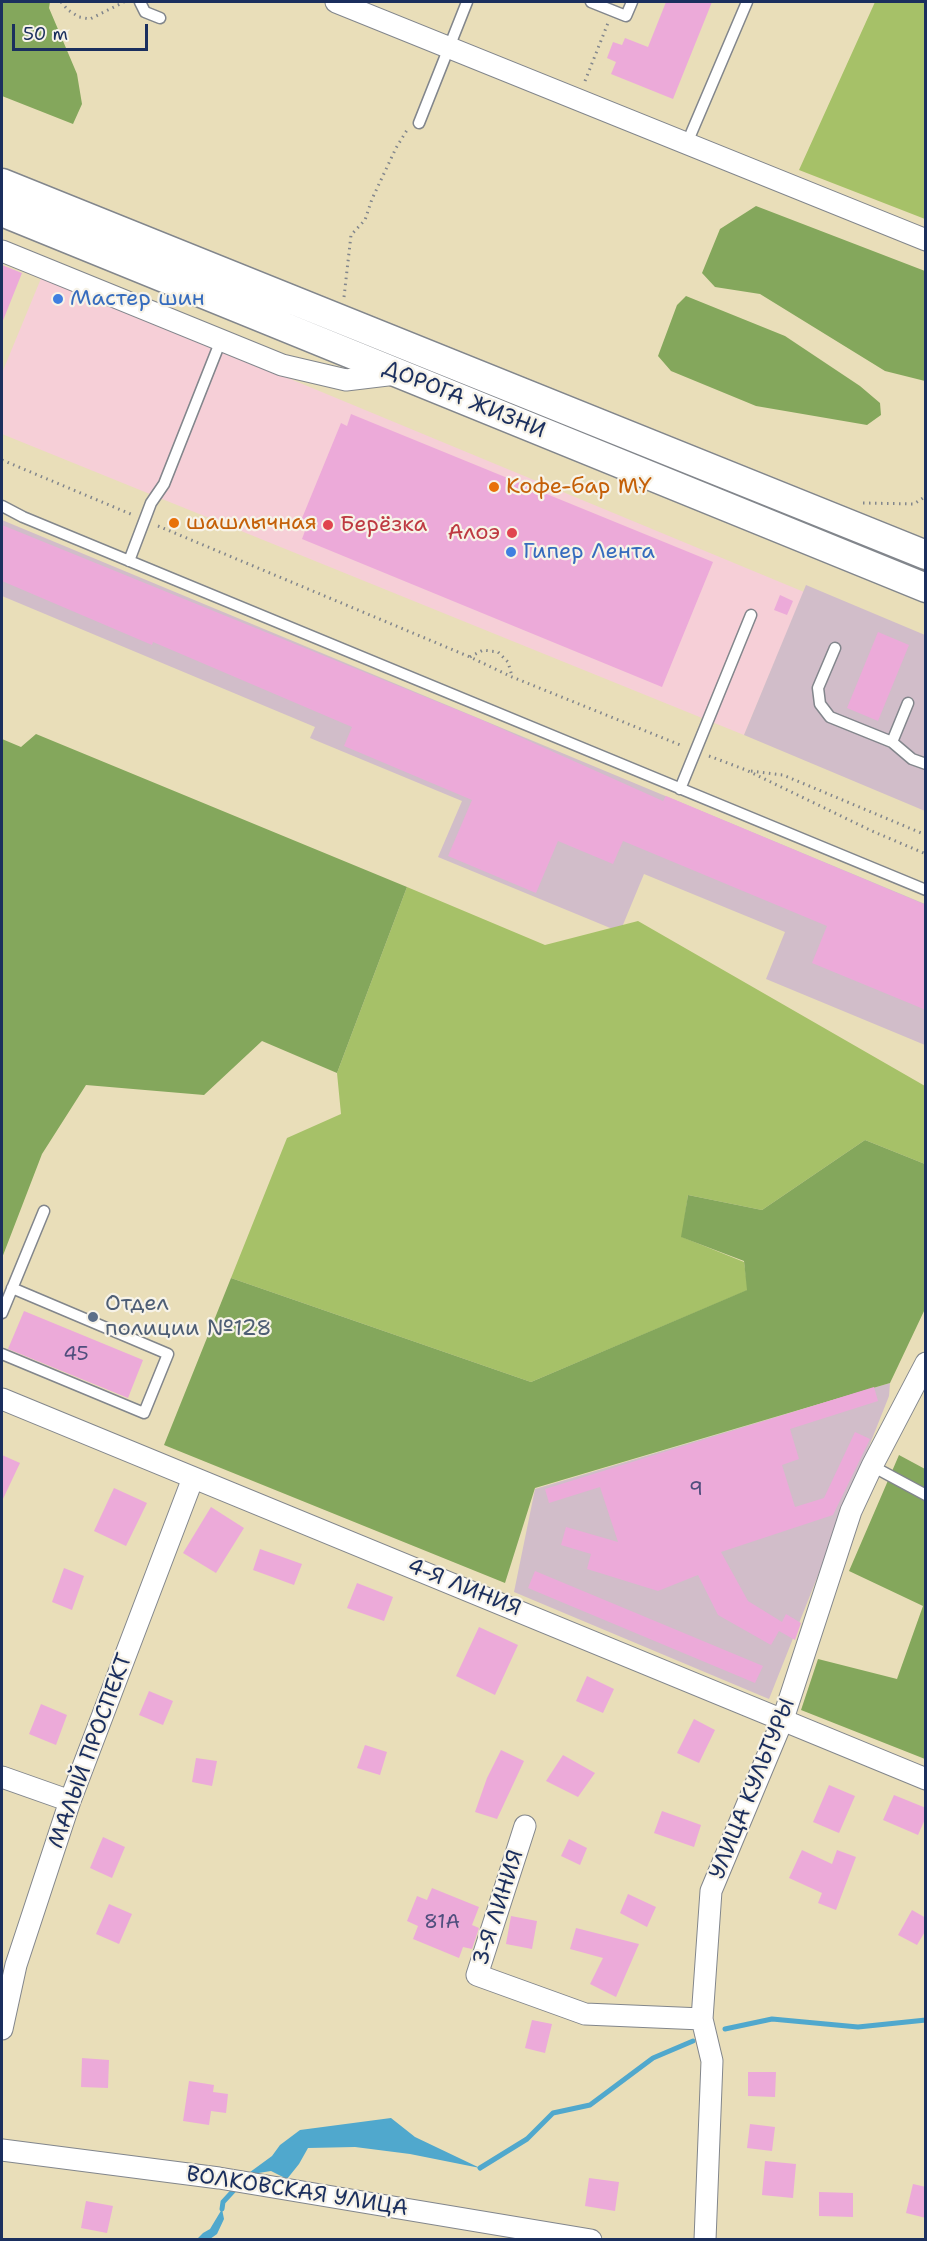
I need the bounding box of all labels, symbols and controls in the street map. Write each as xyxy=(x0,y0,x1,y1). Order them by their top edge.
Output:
scale bar xyxy=(15,12,152,50)
text: 50 m xyxy=(23,22,68,46)
place label: Мастер шин xyxy=(70,286,205,312)
marker: Мастер шин xyxy=(51,292,65,306)
street label: ДОРОГА ЖИЗНИ xyxy=(379,355,549,445)
place label: Кофе-бар MY xyxy=(506,474,652,500)
marker: Кофе-бар MY xyxy=(487,480,501,494)
place label: шашлычная xyxy=(186,510,317,536)
place label: Берёзка xyxy=(340,512,427,538)
marker: шашлычная xyxy=(167,516,181,530)
marker: Берёзка xyxy=(321,518,335,532)
place label: Алоэ xyxy=(447,520,500,546)
marker: Алоэ xyxy=(505,526,519,540)
place label: Гипер Лента xyxy=(523,539,655,565)
marker: Гипер Лента xyxy=(504,545,518,559)
place label: Отдел полиции №128 xyxy=(105,1291,272,1342)
marker: Отдел полиции №128 xyxy=(86,1310,100,1324)
house number: 45 xyxy=(63,1343,89,1367)
house number: 9 xyxy=(689,1478,703,1502)
street label: 4-Я ЛИНИЯ xyxy=(403,1553,525,1623)
street label: МАЛЫЙ ПРОСПЕКТ xyxy=(43,1650,139,1852)
street label: УЛИЦА КУЛЬТУРЫ xyxy=(705,1695,801,1883)
street label: 3-Я ЛИНИЯ xyxy=(468,1847,530,1969)
house number: 81А xyxy=(424,1911,460,1935)
street label: ВОЛКОВСКАЯ УЛИЦА xyxy=(184,2161,410,2223)

